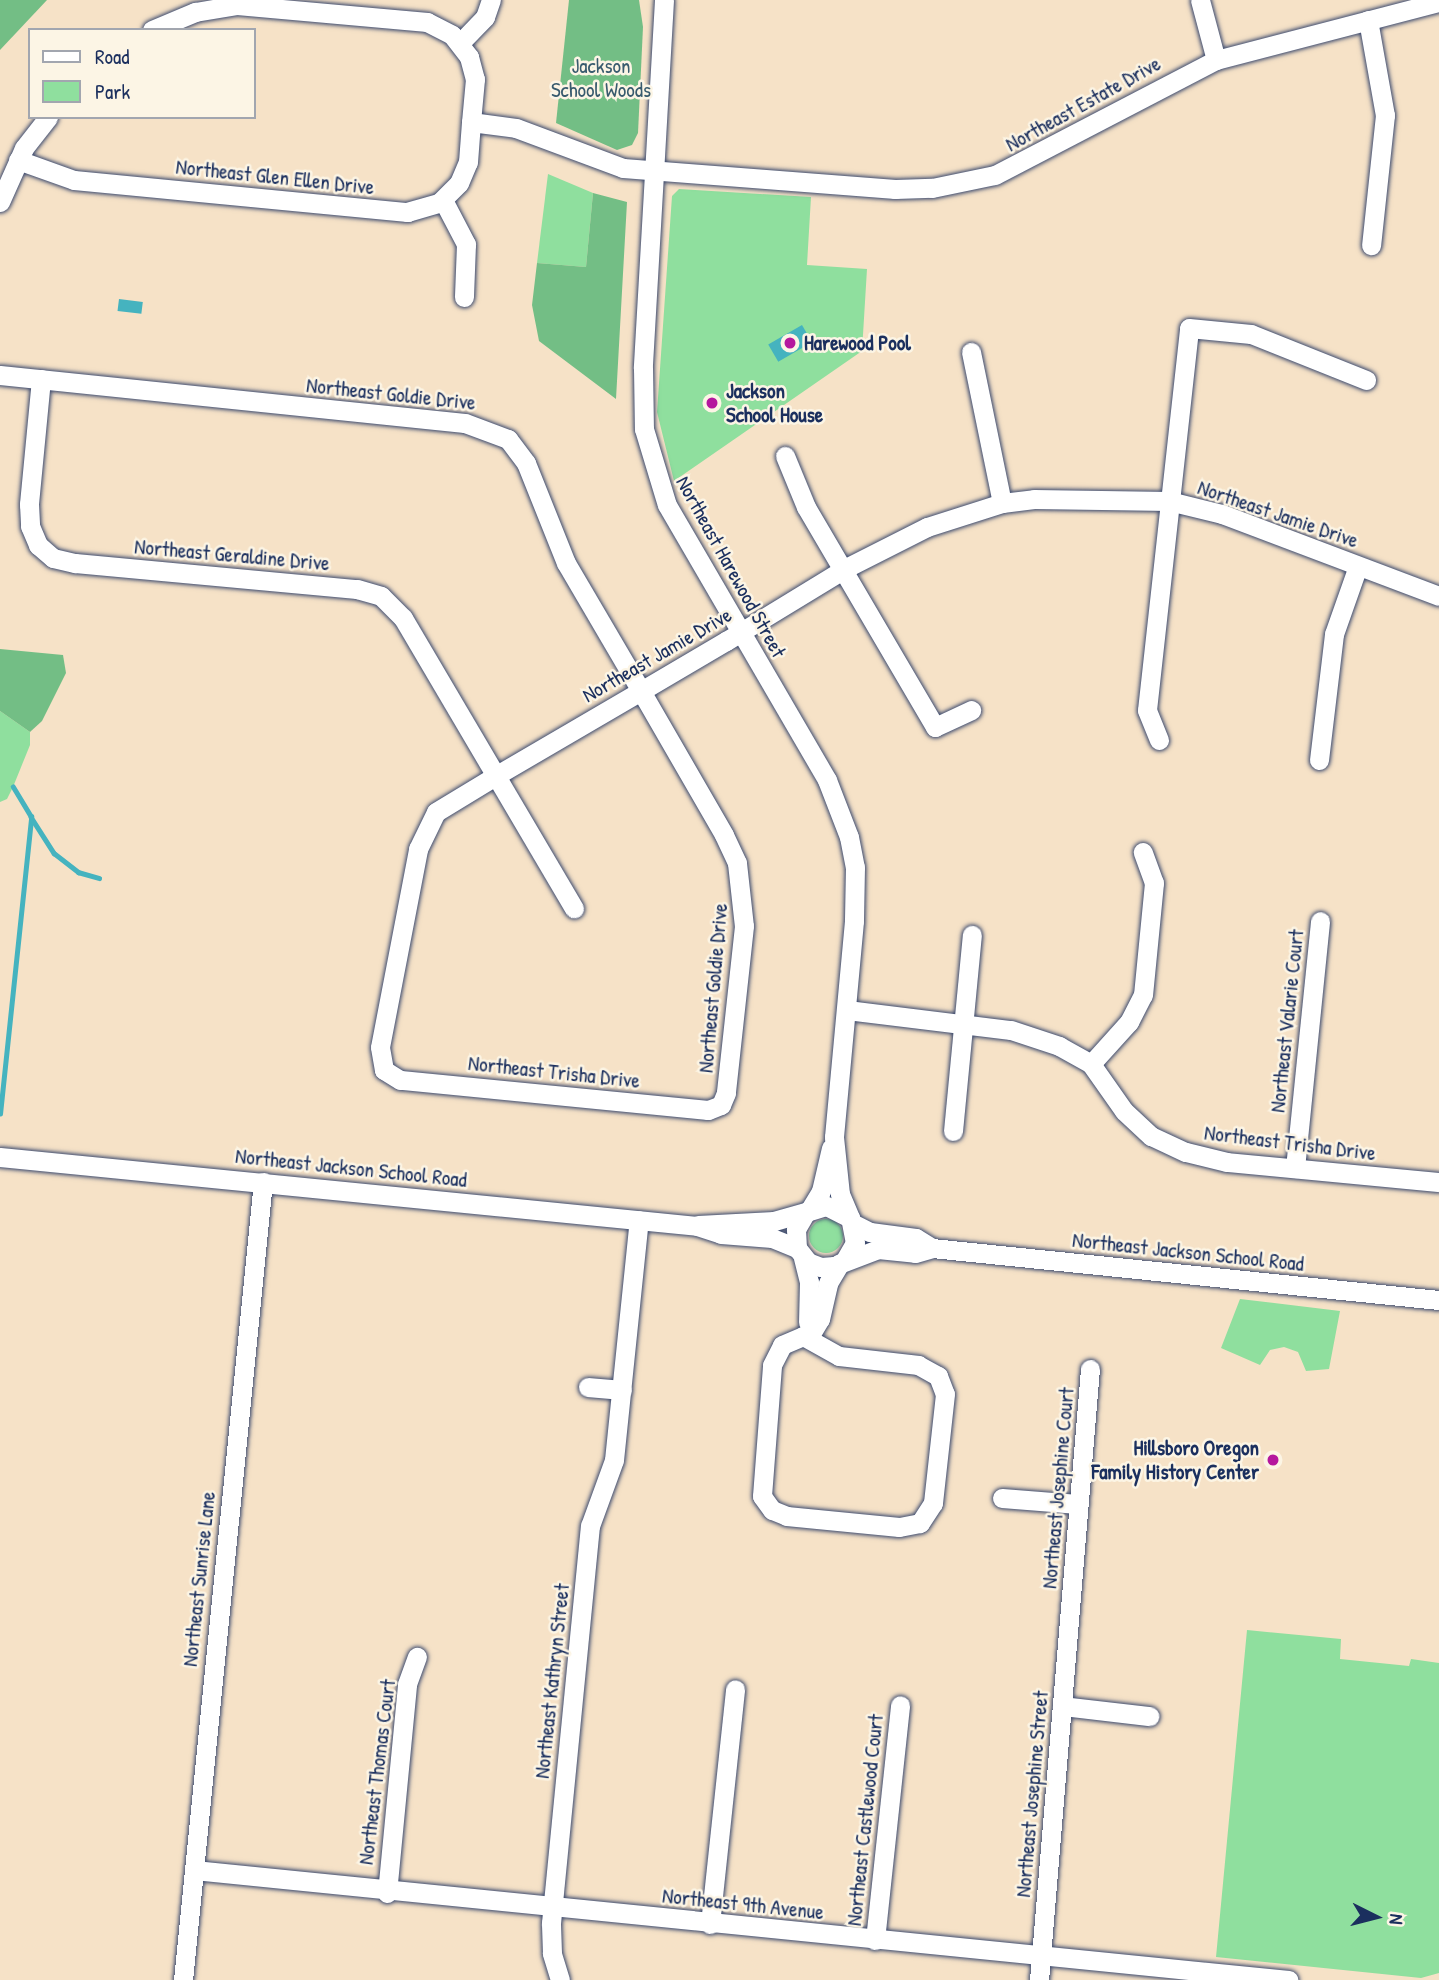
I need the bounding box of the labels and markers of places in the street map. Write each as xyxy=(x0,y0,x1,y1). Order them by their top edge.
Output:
place label: Harewood Pool xyxy=(804,330,911,356)
marker: Harewood Pool xyxy=(782,335,798,351)
place label: Jackson School House xyxy=(726,378,823,428)
marker: Jackson School House xyxy=(704,395,720,411)
place label: Hillsboro Oregon Family History Center xyxy=(1091,1435,1259,1485)
marker: Hillsboro Oregon Family History Center xyxy=(1265,1452,1281,1468)

